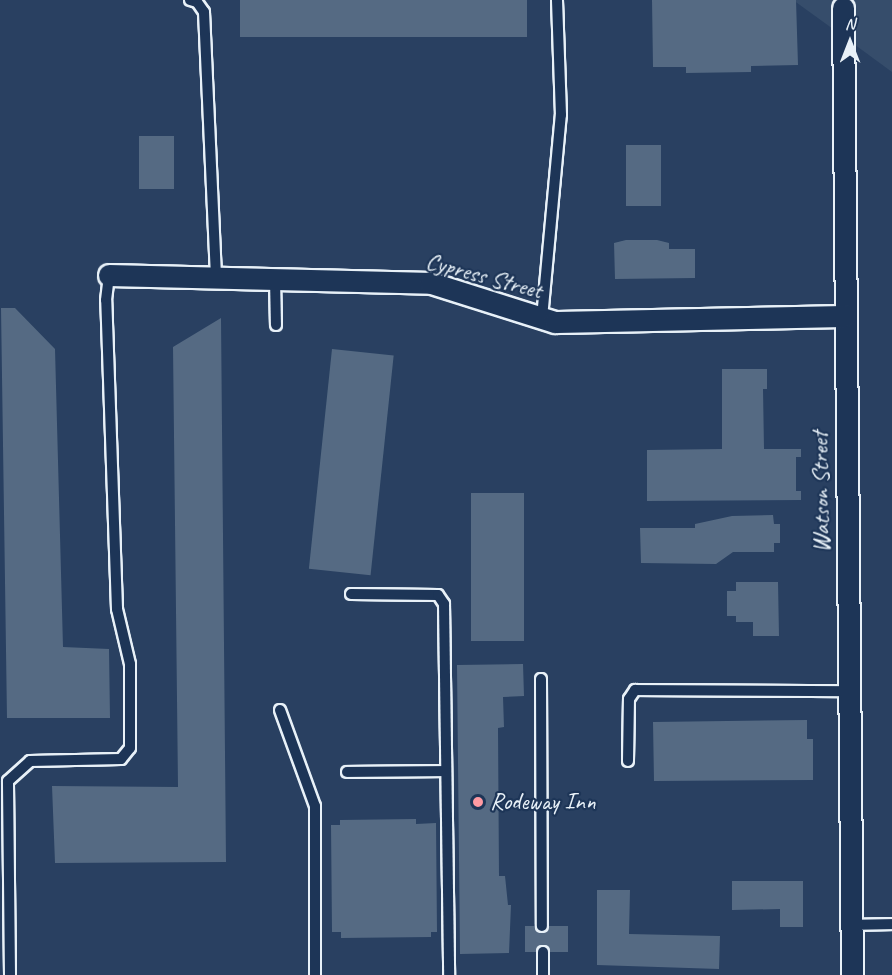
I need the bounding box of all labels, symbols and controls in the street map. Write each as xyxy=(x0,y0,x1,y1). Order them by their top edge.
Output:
north arrow xyxy=(820,12,880,72)
text: N xyxy=(845,14,855,34)
street label: Cypress Street xyxy=(423,247,545,305)
street label: Watson Street xyxy=(806,431,836,553)
place label: Rodeway Inn xyxy=(490,788,596,816)
marker: Rodeway Inn xyxy=(471,795,485,809)

